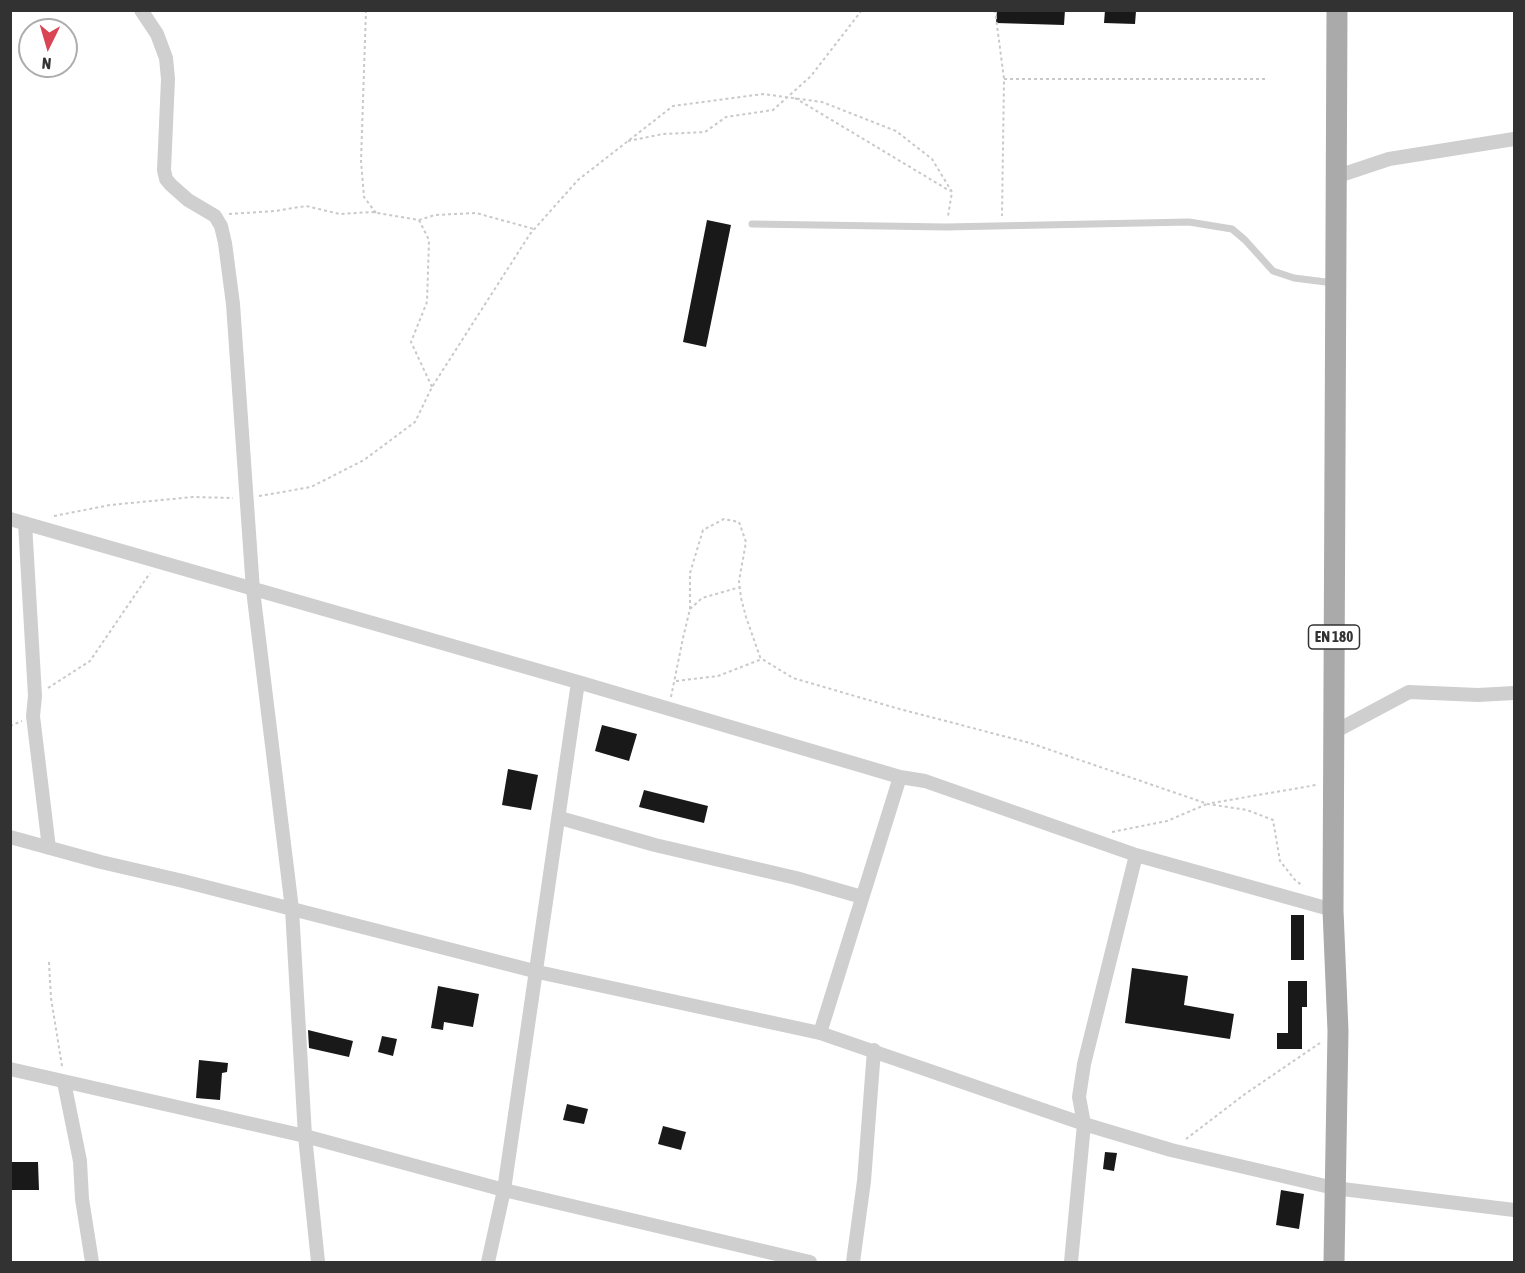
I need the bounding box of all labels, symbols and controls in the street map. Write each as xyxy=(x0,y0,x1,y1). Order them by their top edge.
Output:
north arrow xyxy=(18,18,78,78)
text: N xyxy=(41,55,52,73)
road number: EN 180 xyxy=(1308,625,1360,649)

